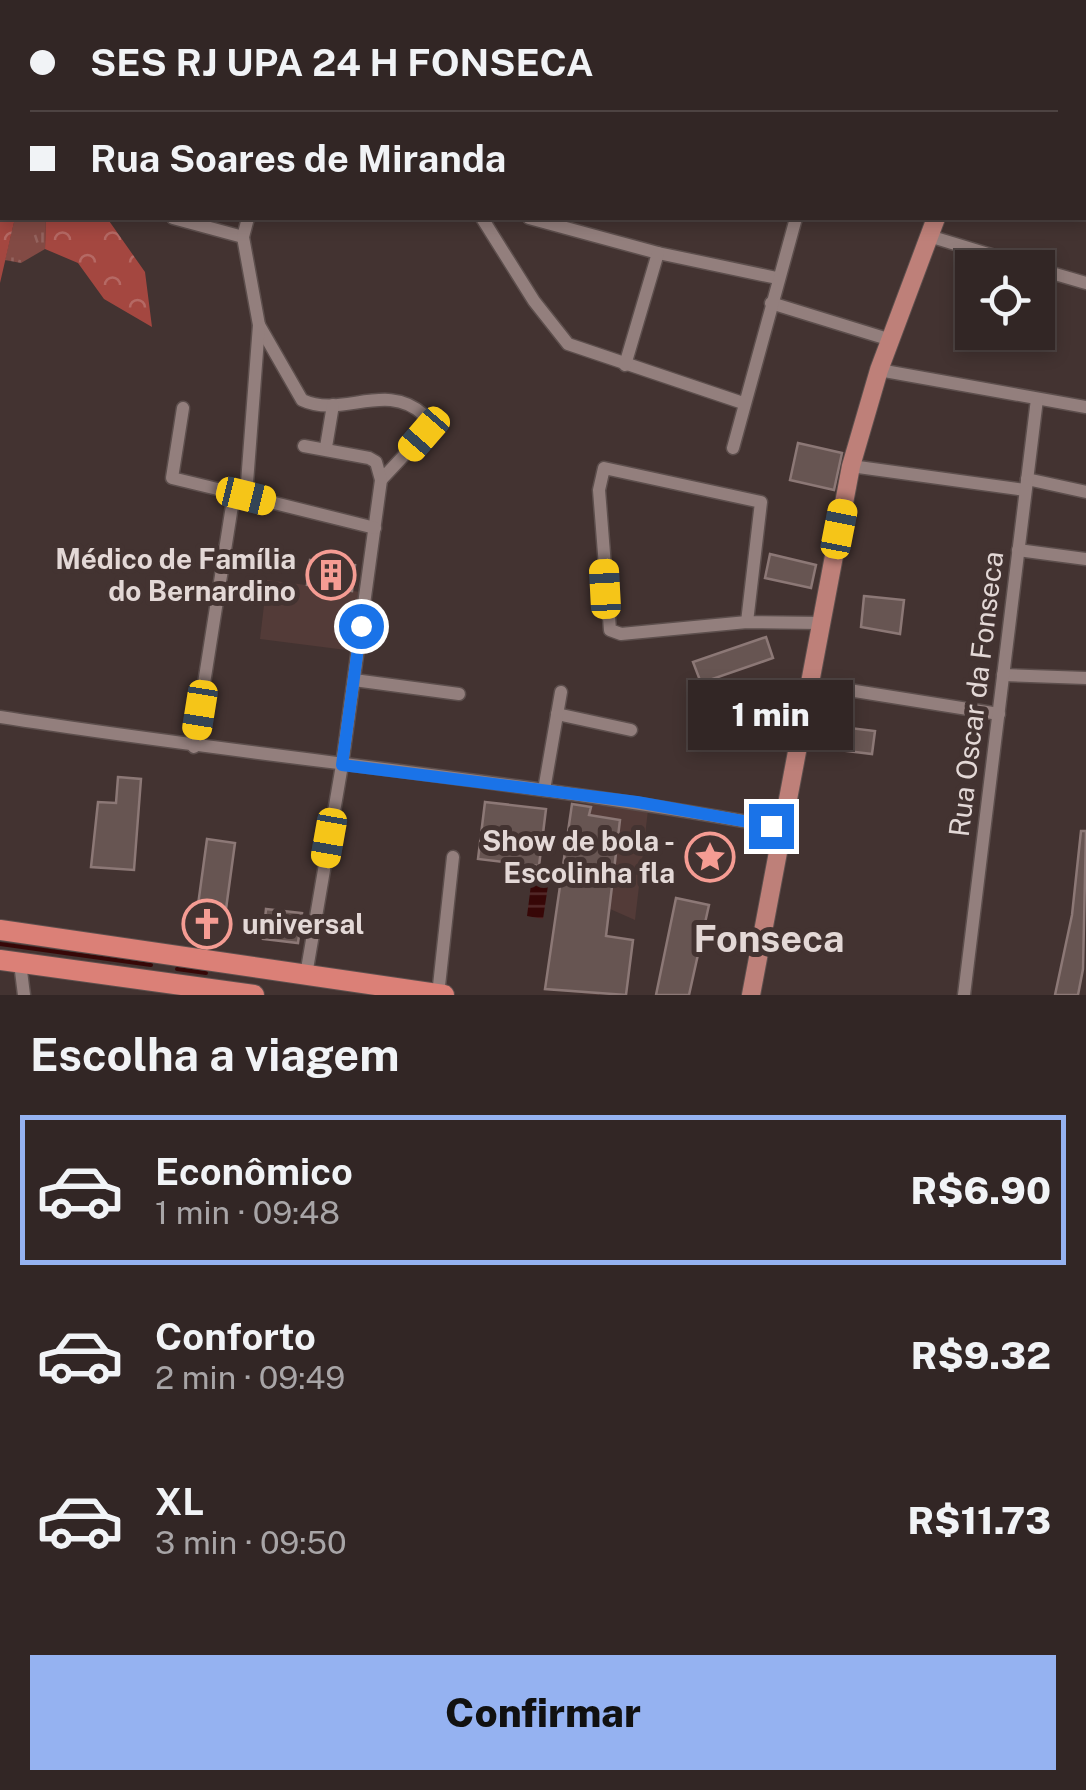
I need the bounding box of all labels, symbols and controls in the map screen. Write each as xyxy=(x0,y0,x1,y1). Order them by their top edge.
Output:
text: SES RJ UPA 24 H FONSECA xyxy=(90,40,594,85)
text: Rua Soares de Miranda xyxy=(90,136,506,181)
map controls xyxy=(955,250,1055,350)
button: locate xyxy=(955,250,1055,350)
car xyxy=(393,402,455,466)
car xyxy=(213,474,279,518)
car xyxy=(819,497,859,561)
place label: Médico de Família do Bernardino xyxy=(55,542,296,607)
building icon: Médico de Família do Bernardino xyxy=(305,549,357,601)
street label: Rua Oscar da Fonseca xyxy=(942,549,1009,839)
car xyxy=(588,558,622,620)
route start xyxy=(339,604,384,649)
car xyxy=(180,678,220,742)
callout: 1 min xyxy=(688,681,854,751)
text: 1 min xyxy=(731,696,810,733)
route end xyxy=(749,804,794,849)
car xyxy=(309,806,349,870)
place label: Show de bola - Escolinha fla xyxy=(482,824,675,889)
place icon: Show de bola - Escolinha fla xyxy=(684,831,736,883)
church icon: universal xyxy=(181,898,233,950)
place label: universal xyxy=(242,907,365,940)
district label: Fonseca xyxy=(694,916,844,961)
text: Escolha a viagem xyxy=(30,1028,400,1081)
icon: car xyxy=(35,1145,125,1235)
text: Econômico xyxy=(155,1149,353,1194)
text: R$6.90 xyxy=(911,1168,1051,1213)
text: 1 min · 09:48 xyxy=(155,1194,340,1231)
icon: car xyxy=(35,1310,125,1400)
text: Conforto xyxy=(155,1314,316,1359)
text: R$9.32 xyxy=(911,1333,1051,1378)
text: 2 min · 09:49 xyxy=(155,1359,345,1396)
icon: car xyxy=(35,1475,125,1565)
text: XL xyxy=(155,1479,204,1524)
text: R$11.73 xyxy=(907,1498,1051,1543)
text: 3 min · 09:50 xyxy=(155,1524,347,1561)
button: Confirmar xyxy=(30,1655,1056,1770)

